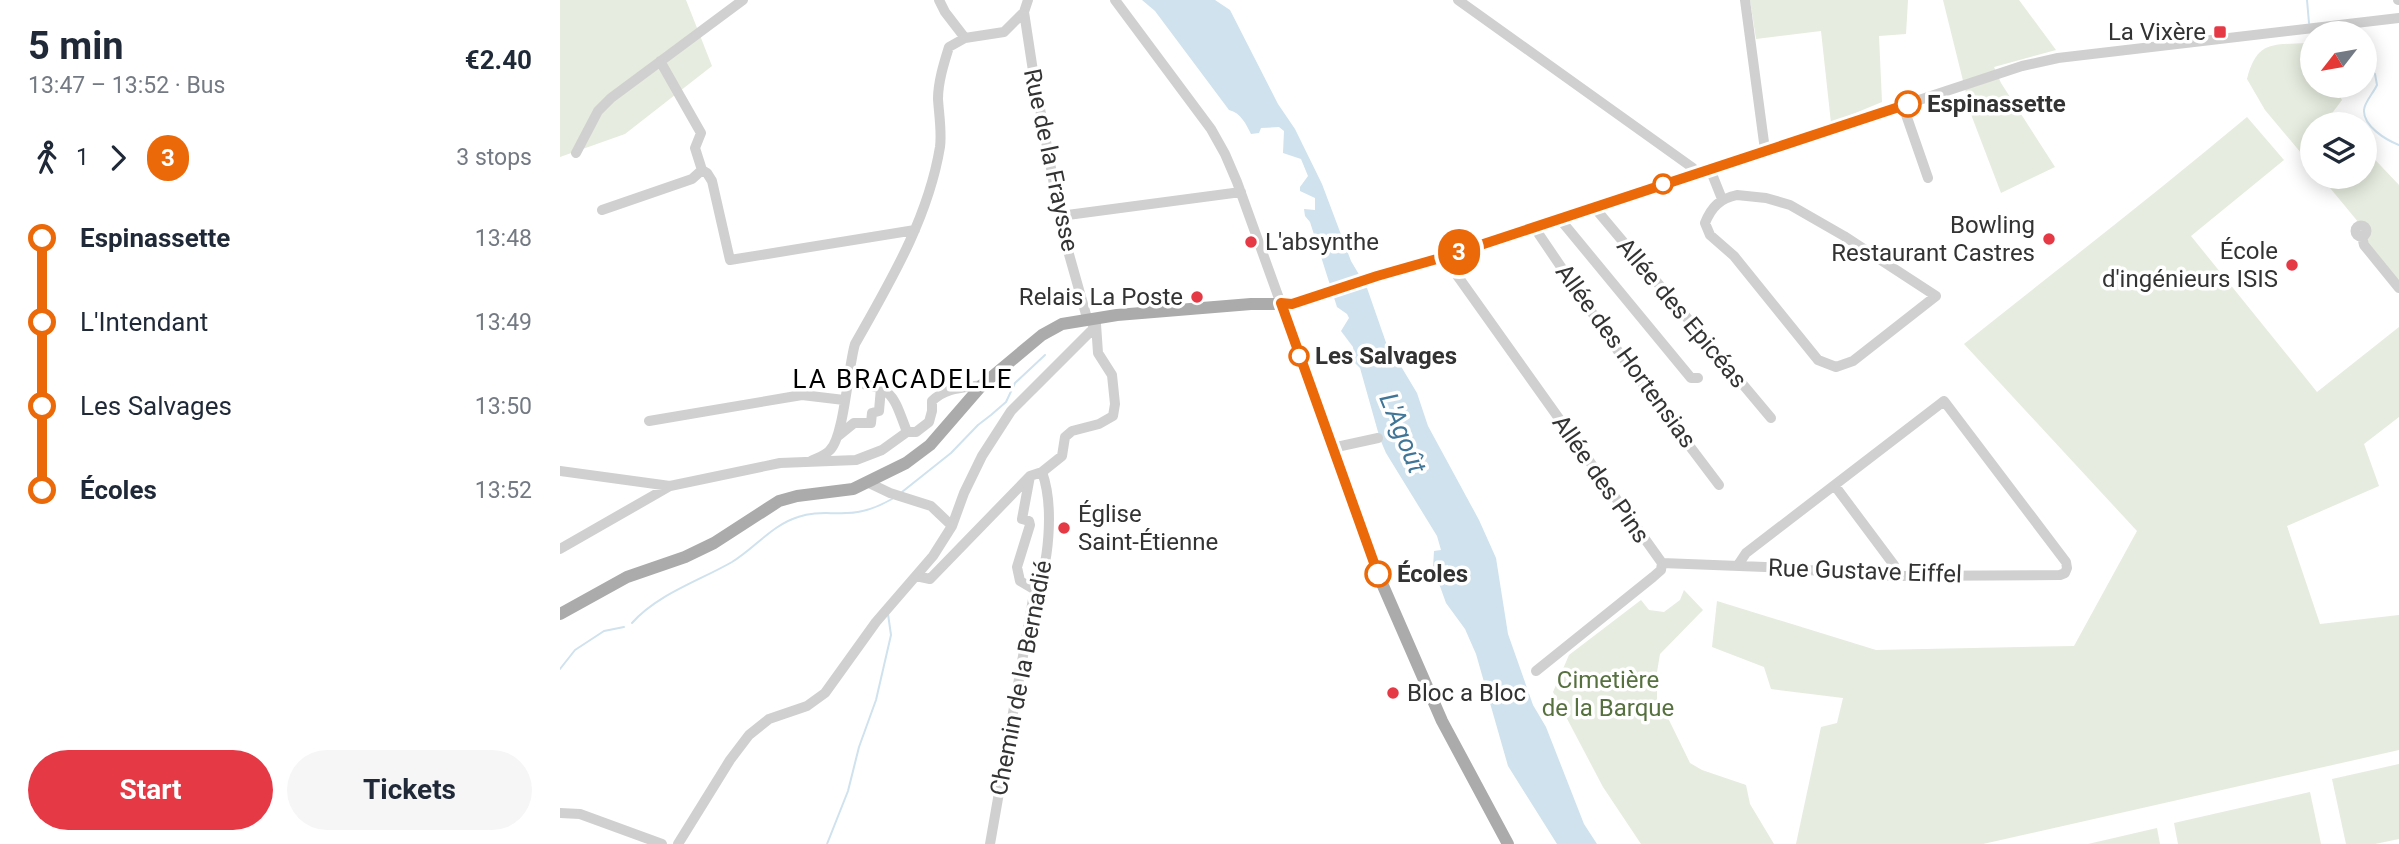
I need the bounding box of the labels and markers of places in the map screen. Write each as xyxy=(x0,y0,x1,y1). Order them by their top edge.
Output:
place label: La Vixère xyxy=(2108,18,2206,46)
marker: La Vixère xyxy=(2212,24,2228,40)
place label: Espinassette xyxy=(1927,90,2066,118)
marker: Espinassette xyxy=(1895,91,1921,117)
unlabelled marker xyxy=(1653,174,1673,194)
place label: Bowling Restaurant Castres xyxy=(1831,211,2035,267)
place label: L'absynthe xyxy=(1265,228,1379,256)
marker: Bowling Restaurant Castres xyxy=(2041,231,2057,247)
marker: L'absynthe xyxy=(1243,234,1259,250)
place label: École d'ingénieurs ISIS xyxy=(2102,237,2278,293)
marker: École d'ingénieurs ISIS xyxy=(2284,257,2300,273)
place label: Relais La Poste xyxy=(1019,283,1183,311)
marker: Relais La Poste xyxy=(1189,289,1205,305)
place label: Les Salvages xyxy=(1315,342,1457,370)
marker: Les Salvages xyxy=(1289,346,1309,366)
place label: Église Saint-Étienne xyxy=(1078,500,1218,556)
marker: Église Saint-Étienne xyxy=(1056,520,1072,536)
place label: Écoles xyxy=(1397,560,1468,588)
marker: Écoles xyxy=(1365,561,1391,587)
place label: Bloc a Bloc xyxy=(1407,679,1526,707)
marker: Bloc a Bloc xyxy=(1385,685,1401,701)

